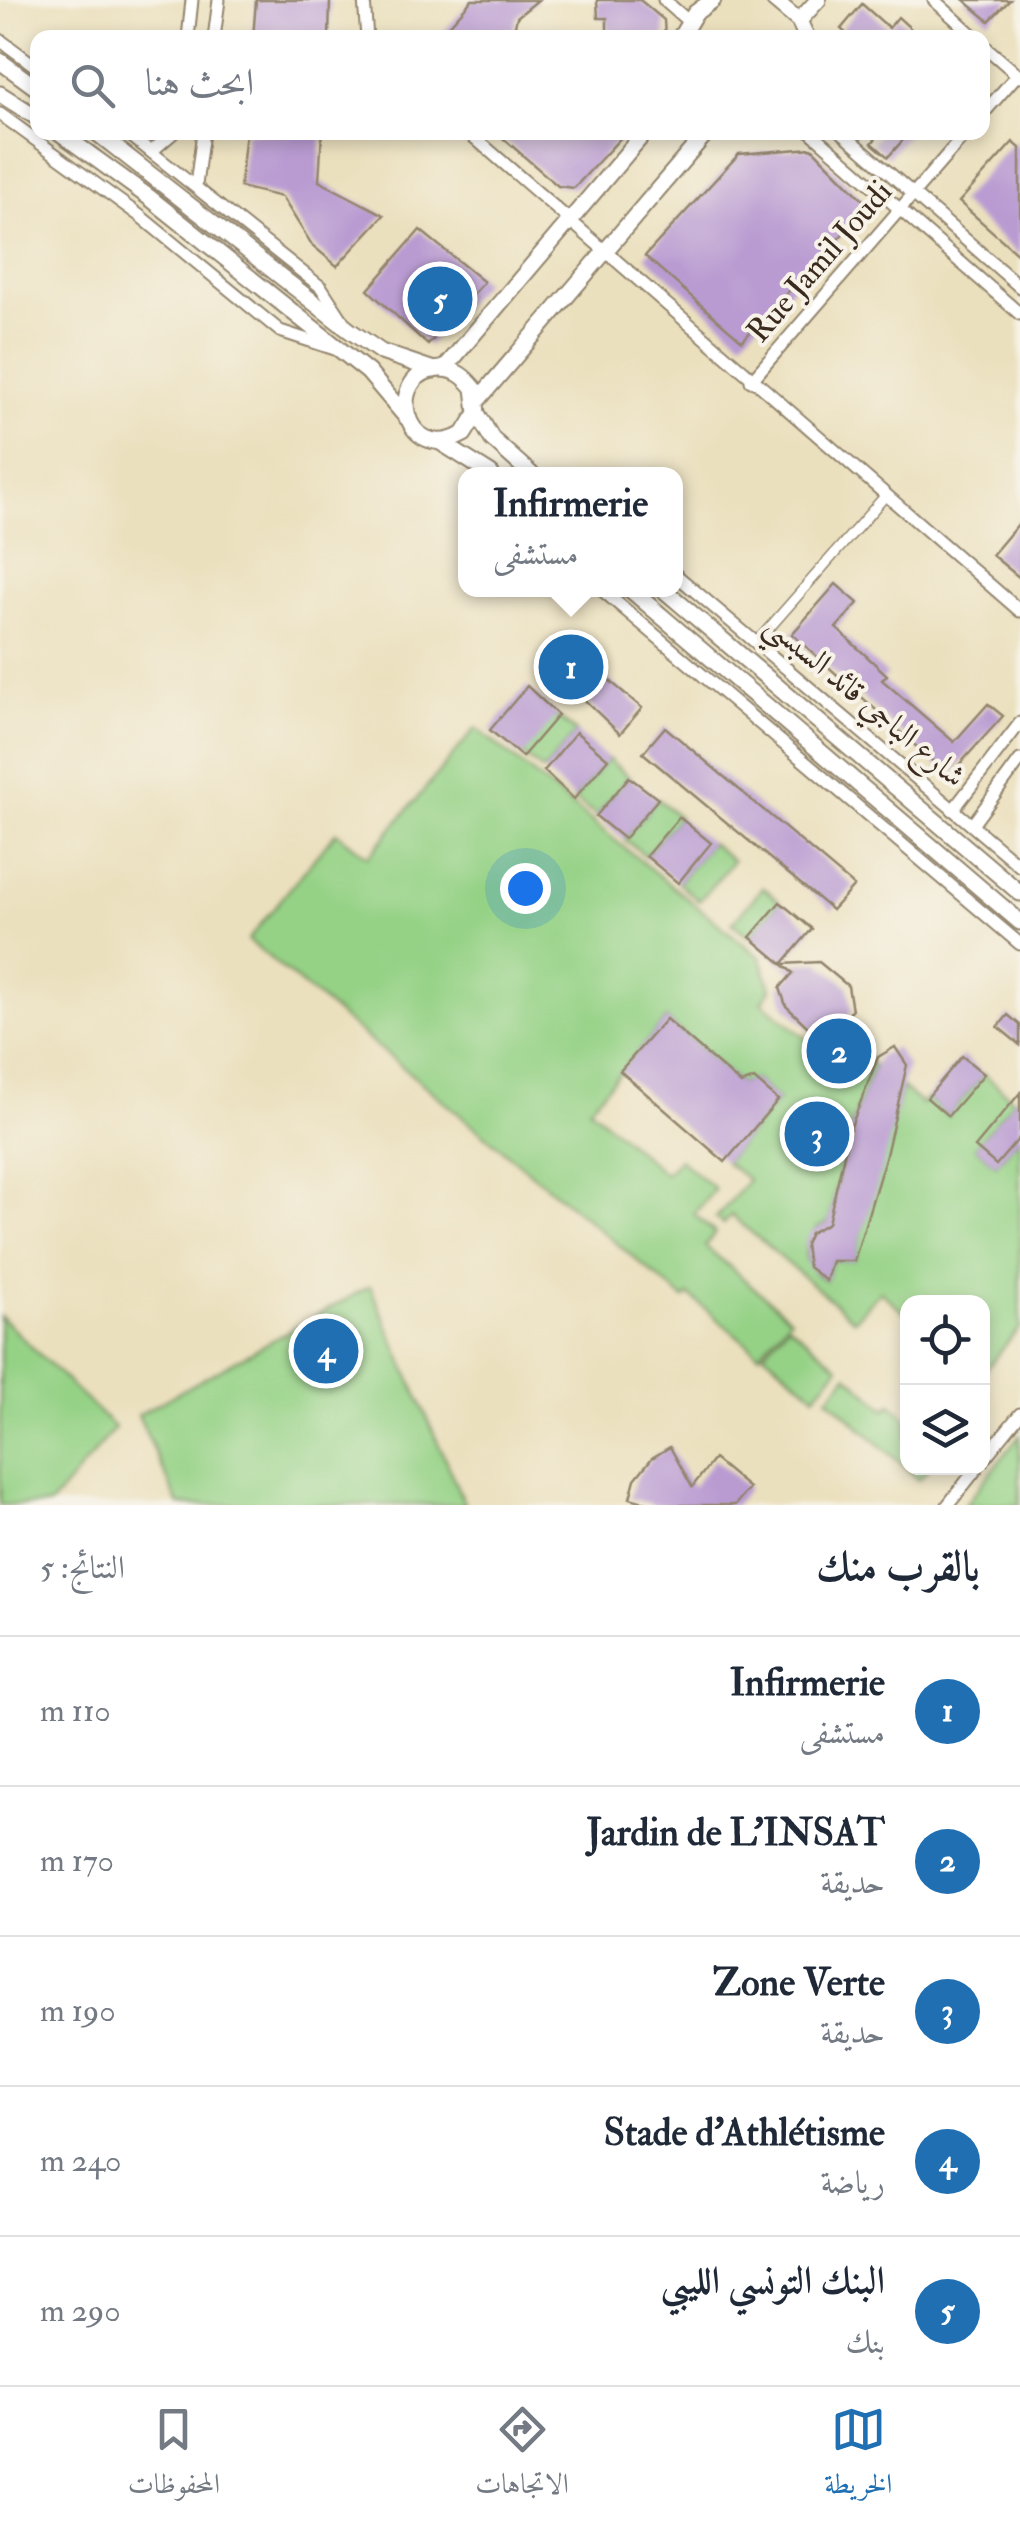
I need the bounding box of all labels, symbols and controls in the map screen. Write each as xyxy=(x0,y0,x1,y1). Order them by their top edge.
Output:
search box xyxy=(30,30,990,140)
icon: search xyxy=(65,58,120,113)
text: ابحث هنا xyxy=(145,59,254,107)
street label: Rue Jamil Joudi xyxy=(739,172,901,351)
pin: 5 xyxy=(408,262,472,336)
popup xyxy=(458,467,683,597)
text: Infirmerie xyxy=(493,480,648,528)
text: مستشفى xyxy=(493,534,578,574)
street label: شارع الباجي قائد السبسي xyxy=(751,605,974,803)
pin: 1 xyxy=(538,630,604,704)
your location xyxy=(500,863,551,914)
pin: 2 xyxy=(806,1014,872,1088)
pin: 3 xyxy=(784,1096,850,1172)
map controls xyxy=(900,1295,990,1475)
button: locate xyxy=(900,1295,990,1385)
pin: 4 xyxy=(294,1314,358,1388)
button: layers xyxy=(900,1385,990,1475)
text: بالقرب منك xyxy=(816,1541,980,1593)
text: النتائج: 5 xyxy=(40,1548,125,1588)
text: Infirmerie xyxy=(730,1659,885,1707)
text: 110 m xyxy=(40,1691,111,1731)
text: 1 xyxy=(942,1691,953,1731)
text: مستشفى xyxy=(800,1713,885,1753)
text: Jardin de L'INSAT xyxy=(586,1809,885,1857)
text: 170 m xyxy=(40,1841,114,1881)
text: 2 xyxy=(939,1841,956,1881)
text: حديقة xyxy=(820,1863,885,1903)
text: Zone Verte xyxy=(713,1959,885,2007)
text: 190 m xyxy=(40,1991,116,2031)
text: 3 xyxy=(941,1991,954,2031)
text: حديقة xyxy=(820,2013,885,2053)
text: Stade d'Athlétisme xyxy=(604,2109,885,2157)
text: 240 m xyxy=(40,2141,121,2181)
text: 4 xyxy=(939,2141,956,2181)
text: رياضة xyxy=(820,2163,885,2203)
text: البنك التونسي الليبي xyxy=(661,2257,885,2305)
text: 290 m xyxy=(40,2291,121,2331)
text: 5 xyxy=(940,2291,955,2331)
text: بنك xyxy=(845,2323,885,2363)
tab: المحفوظات xyxy=(128,2402,220,2511)
tab: الاتجاهات xyxy=(475,2402,569,2511)
tab: الخريطة xyxy=(824,2402,892,2511)

